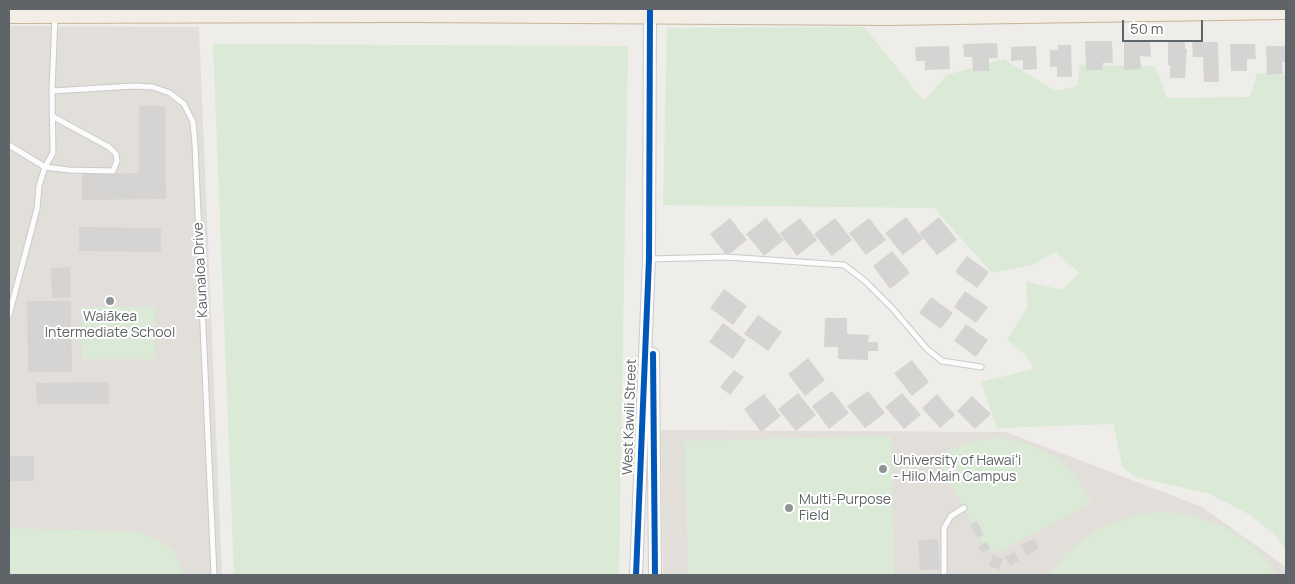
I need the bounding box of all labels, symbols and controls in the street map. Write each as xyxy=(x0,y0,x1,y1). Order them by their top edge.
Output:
scale bar xyxy=(1125,10,1206,42)
text: 50 m xyxy=(1130,18,1164,39)
street label: Kaunaloa Drive xyxy=(190,222,212,318)
marker: Waiākea Intermediate School xyxy=(104,295,116,307)
place label: Waiākea Intermediate School xyxy=(45,309,175,342)
street label: West Kawili Street xyxy=(620,359,640,475)
place label: University of Hawaiʻi - Hilo Main Campus xyxy=(893,453,1021,486)
marker: University of Hawaiʻi - Hilo Main Campus xyxy=(877,463,889,475)
place label: Multi-Purpose Field xyxy=(799,492,891,524)
marker: Multi-Purpose Field xyxy=(783,502,795,514)

